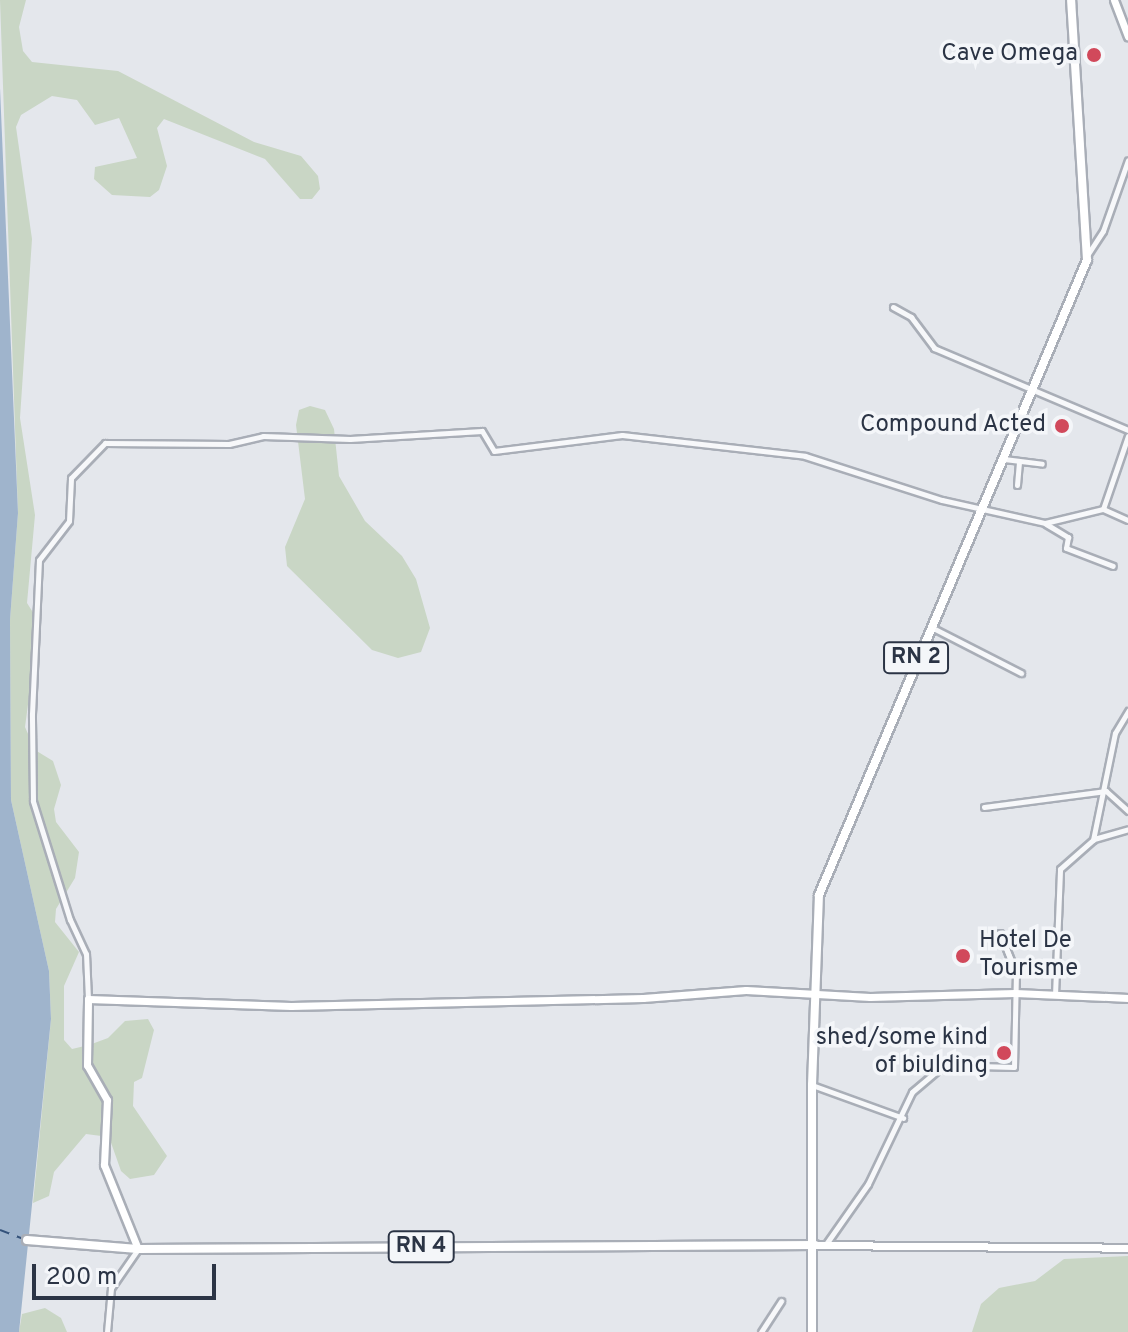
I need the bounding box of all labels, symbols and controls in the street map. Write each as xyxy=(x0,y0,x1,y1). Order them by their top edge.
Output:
place label: Cave Omega xyxy=(941,41,1078,69)
marker: Cave Omega xyxy=(1085,46,1103,64)
place label: Compound Acted xyxy=(859,412,1046,440)
marker: Compound Acted xyxy=(1053,417,1071,435)
road number: RN 2 xyxy=(882,640,950,676)
place label: Hotel De Tourisme xyxy=(979,928,1078,984)
marker: Hotel De Tourisme xyxy=(954,947,972,965)
place label: shed/some kind of biulding xyxy=(816,1025,988,1081)
marker: shed/some kind of biulding xyxy=(995,1044,1013,1062)
road number: RN 4 xyxy=(387,1229,455,1265)
scale bar xyxy=(36,1248,220,1298)
text: 200 m xyxy=(46,1263,117,1293)

